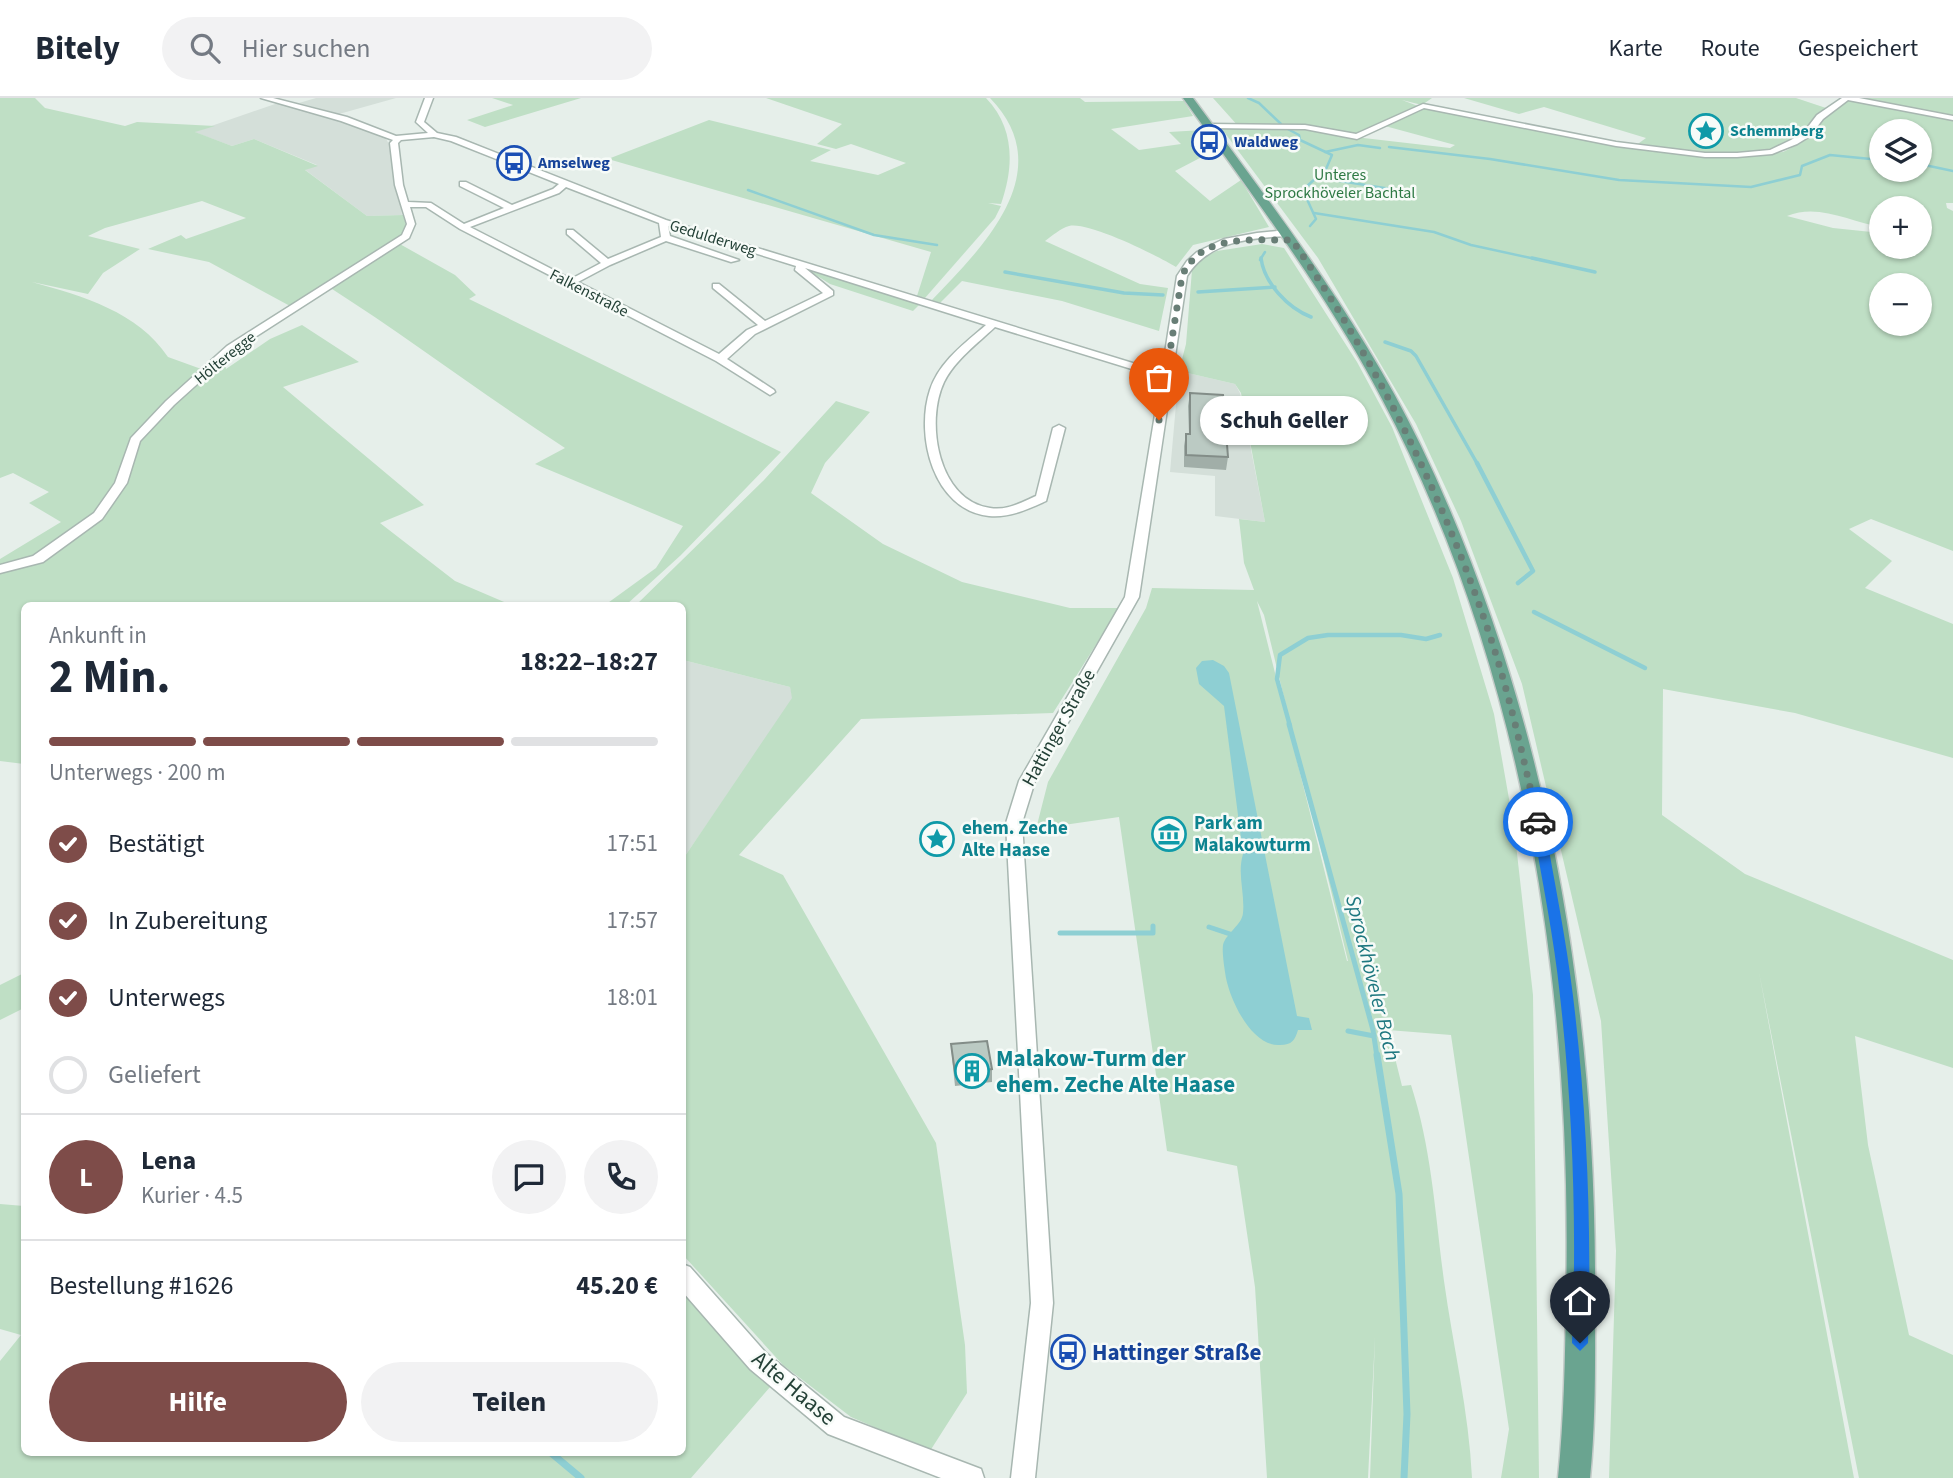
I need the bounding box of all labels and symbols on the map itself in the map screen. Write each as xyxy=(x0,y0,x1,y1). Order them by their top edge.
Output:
place icon: Schemmberg xyxy=(1687,112,1725,150)
place label: Schemmberg xyxy=(1730,120,1824,142)
bus stop icon: Waldweg xyxy=(1190,123,1228,161)
place label: Waldweg xyxy=(1234,131,1298,153)
bus stop icon: Amselweg xyxy=(495,144,533,182)
place label: Amselweg xyxy=(537,152,610,174)
park label: Unteres Sprockhöveler Bachtal xyxy=(1265,164,1415,204)
street label: Gedulderweg xyxy=(667,214,759,262)
street label: Falkenstraße xyxy=(546,264,632,322)
street label: Hölteregge xyxy=(190,326,260,390)
pin xyxy=(1129,348,1189,420)
callout: Schuh Geller xyxy=(1201,396,1369,444)
street label: Hattinger Straße xyxy=(1016,664,1102,792)
courier xyxy=(1503,787,1573,857)
place label: Park am Malakowturm xyxy=(1194,810,1311,859)
place label: ehem. Zeche Alte Haase xyxy=(961,815,1068,864)
museum icon: Park am Malakowturm xyxy=(1150,815,1188,853)
place icon: ehem. Zeche Alte Haase xyxy=(918,820,956,858)
water label: Sprockhöveler Bach xyxy=(1338,892,1408,1064)
place label: Malakow-Turm der ehem. Zeche Alte Haase xyxy=(996,1042,1235,1101)
building icon: Malakow-Turm der ehem. Zeche Alte Haase xyxy=(953,1052,991,1090)
pin xyxy=(1550,1271,1610,1343)
bus stop icon: Hattinger Straße xyxy=(1049,1333,1087,1371)
place label: Hattinger Straße xyxy=(1092,1336,1262,1369)
street label: Alte Haase xyxy=(745,1343,843,1433)

